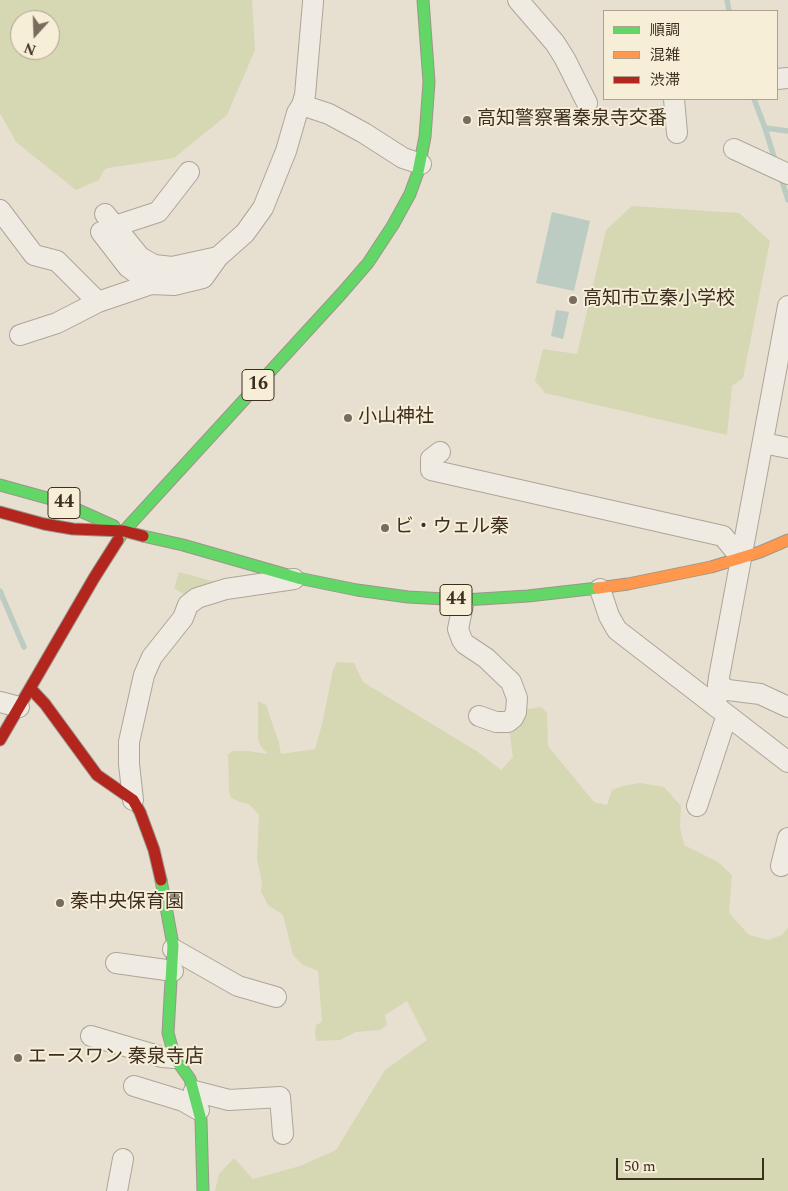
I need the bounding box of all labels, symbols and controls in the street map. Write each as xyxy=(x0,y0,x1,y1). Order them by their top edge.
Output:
north arrow xyxy=(10,10,60,60)
legend xyxy=(603,10,778,100)
text: 順調 xyxy=(650,19,680,42)
text: N xyxy=(21,37,39,60)
text: 混雑 xyxy=(650,44,680,67)
text: 渋滞 xyxy=(650,69,680,92)
place label: 高知警察署秦泉寺交番 xyxy=(477,109,667,131)
marker: 高知警察署秦泉寺交番 xyxy=(461,114,473,126)
place label: 高知市立秦小学校 xyxy=(583,289,735,311)
marker: 高知市立秦小学校 xyxy=(567,294,579,306)
road number: 16 xyxy=(242,370,274,400)
place label: 小山神社 xyxy=(358,407,434,429)
marker: 小山神社 xyxy=(342,412,354,424)
road number: 44 xyxy=(48,488,80,518)
place label: ビ・ウェル秦 xyxy=(395,517,509,539)
marker: ビ・ウェル秦 xyxy=(379,522,391,534)
road number: 44 xyxy=(440,584,472,616)
place label: 秦中央保育園 xyxy=(70,892,184,914)
marker: 秦中央保育園 xyxy=(54,897,66,909)
place label: エースワン 秦泉寺店 xyxy=(28,1047,204,1069)
marker: エースワン 秦泉寺店 xyxy=(12,1052,24,1064)
scale bar xyxy=(618,1148,766,1180)
text: 50 m xyxy=(624,1155,656,1178)

